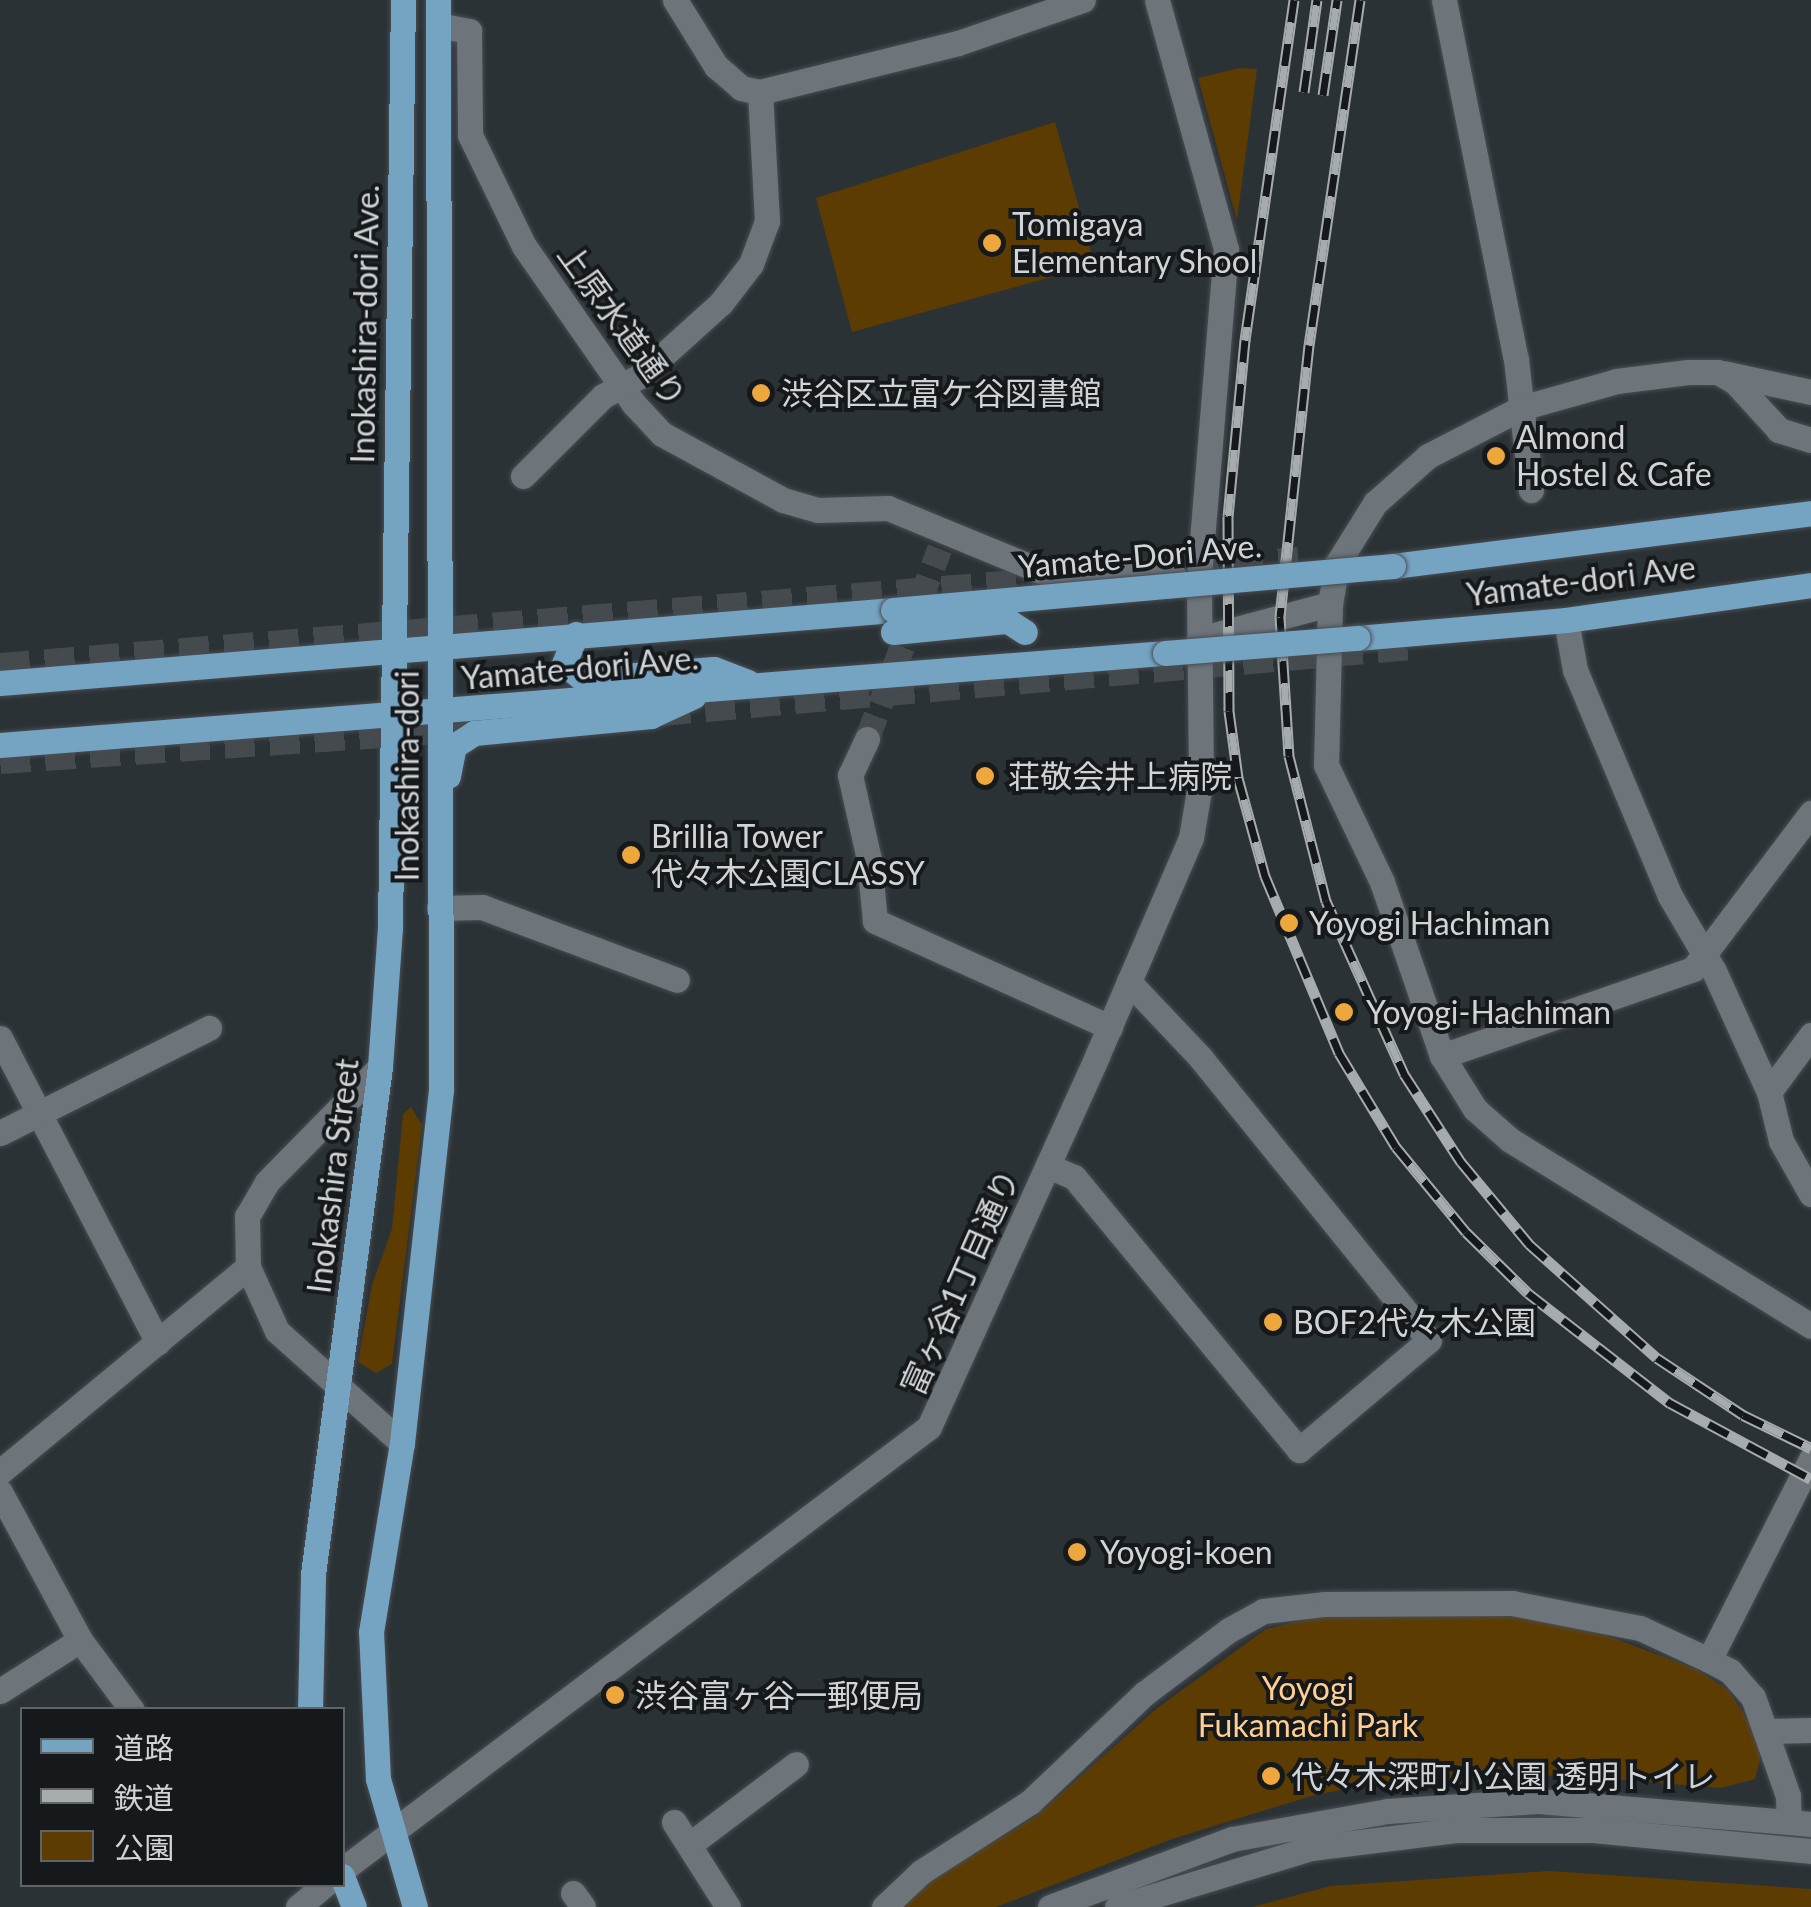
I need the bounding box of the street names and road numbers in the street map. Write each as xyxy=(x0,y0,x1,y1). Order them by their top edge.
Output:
street label: Inokashira-dori Ave. xyxy=(343,184,387,464)
street label: 上原水道通り xyxy=(550,236,694,414)
street label: Yamate-Dori Ave. xyxy=(1016,526,1264,586)
street label: Yamate-dori Ave xyxy=(1464,548,1698,614)
street label: Yamate-dori Ave. xyxy=(459,638,701,698)
street label: Inokashira-dori xyxy=(388,671,426,881)
street label: Inokashira Street xyxy=(300,1057,366,1295)
street label: 富ヶ谷1丁目通り xyxy=(893,1163,1027,1401)

